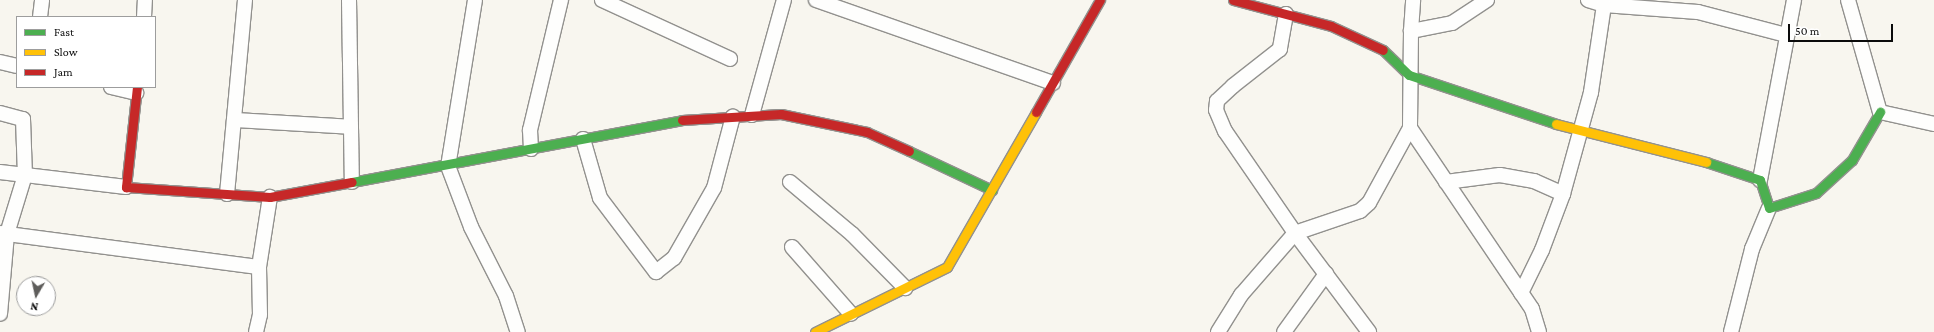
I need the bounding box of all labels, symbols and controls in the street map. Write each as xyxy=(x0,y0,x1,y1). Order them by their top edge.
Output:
legend xyxy=(16,16,156,88)
scale bar xyxy=(1790,16,1895,42)
text: 50 m xyxy=(1795,24,1819,38)
text: Fast xyxy=(54,25,74,39)
text: Slow xyxy=(54,45,78,59)
text: Jam xyxy=(54,65,73,79)
north arrow xyxy=(16,276,56,316)
text: N xyxy=(30,300,39,313)

